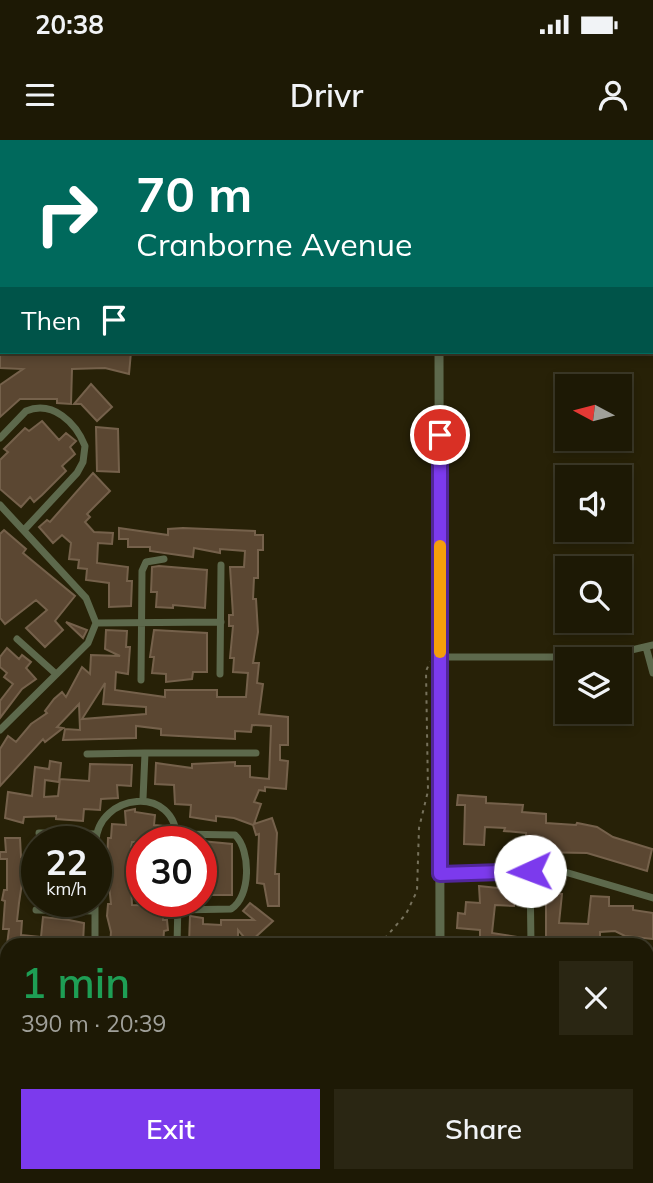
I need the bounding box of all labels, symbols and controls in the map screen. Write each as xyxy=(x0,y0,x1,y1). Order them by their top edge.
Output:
text: 20:38 xyxy=(35,8,104,41)
text: Drivr xyxy=(290,75,363,115)
icon: menu xyxy=(21,76,59,114)
icon: person xyxy=(594,76,632,114)
text: 70 m xyxy=(136,163,252,224)
icon: right xyxy=(21,168,112,259)
text: Cranborne Avenue xyxy=(136,224,412,264)
icon: arrive xyxy=(95,301,133,339)
text: Then xyxy=(21,304,81,337)
north arrow xyxy=(555,374,632,452)
map controls xyxy=(555,374,632,724)
pin xyxy=(410,405,470,465)
icon: arrive xyxy=(421,416,459,454)
button: sound xyxy=(555,465,632,542)
button: search xyxy=(555,556,632,633)
button: layers xyxy=(555,647,632,724)
speed limit sign: 30 xyxy=(126,826,217,917)
position arrow xyxy=(493,834,567,908)
text: 22 xyxy=(45,840,88,884)
text: km/h xyxy=(46,877,87,900)
text: 1 min xyxy=(21,956,130,1009)
button: close xyxy=(559,961,633,1035)
text: 390 m · 20:39 xyxy=(21,1009,166,1038)
button: Exit xyxy=(21,1089,320,1169)
button: Share xyxy=(334,1089,633,1169)

